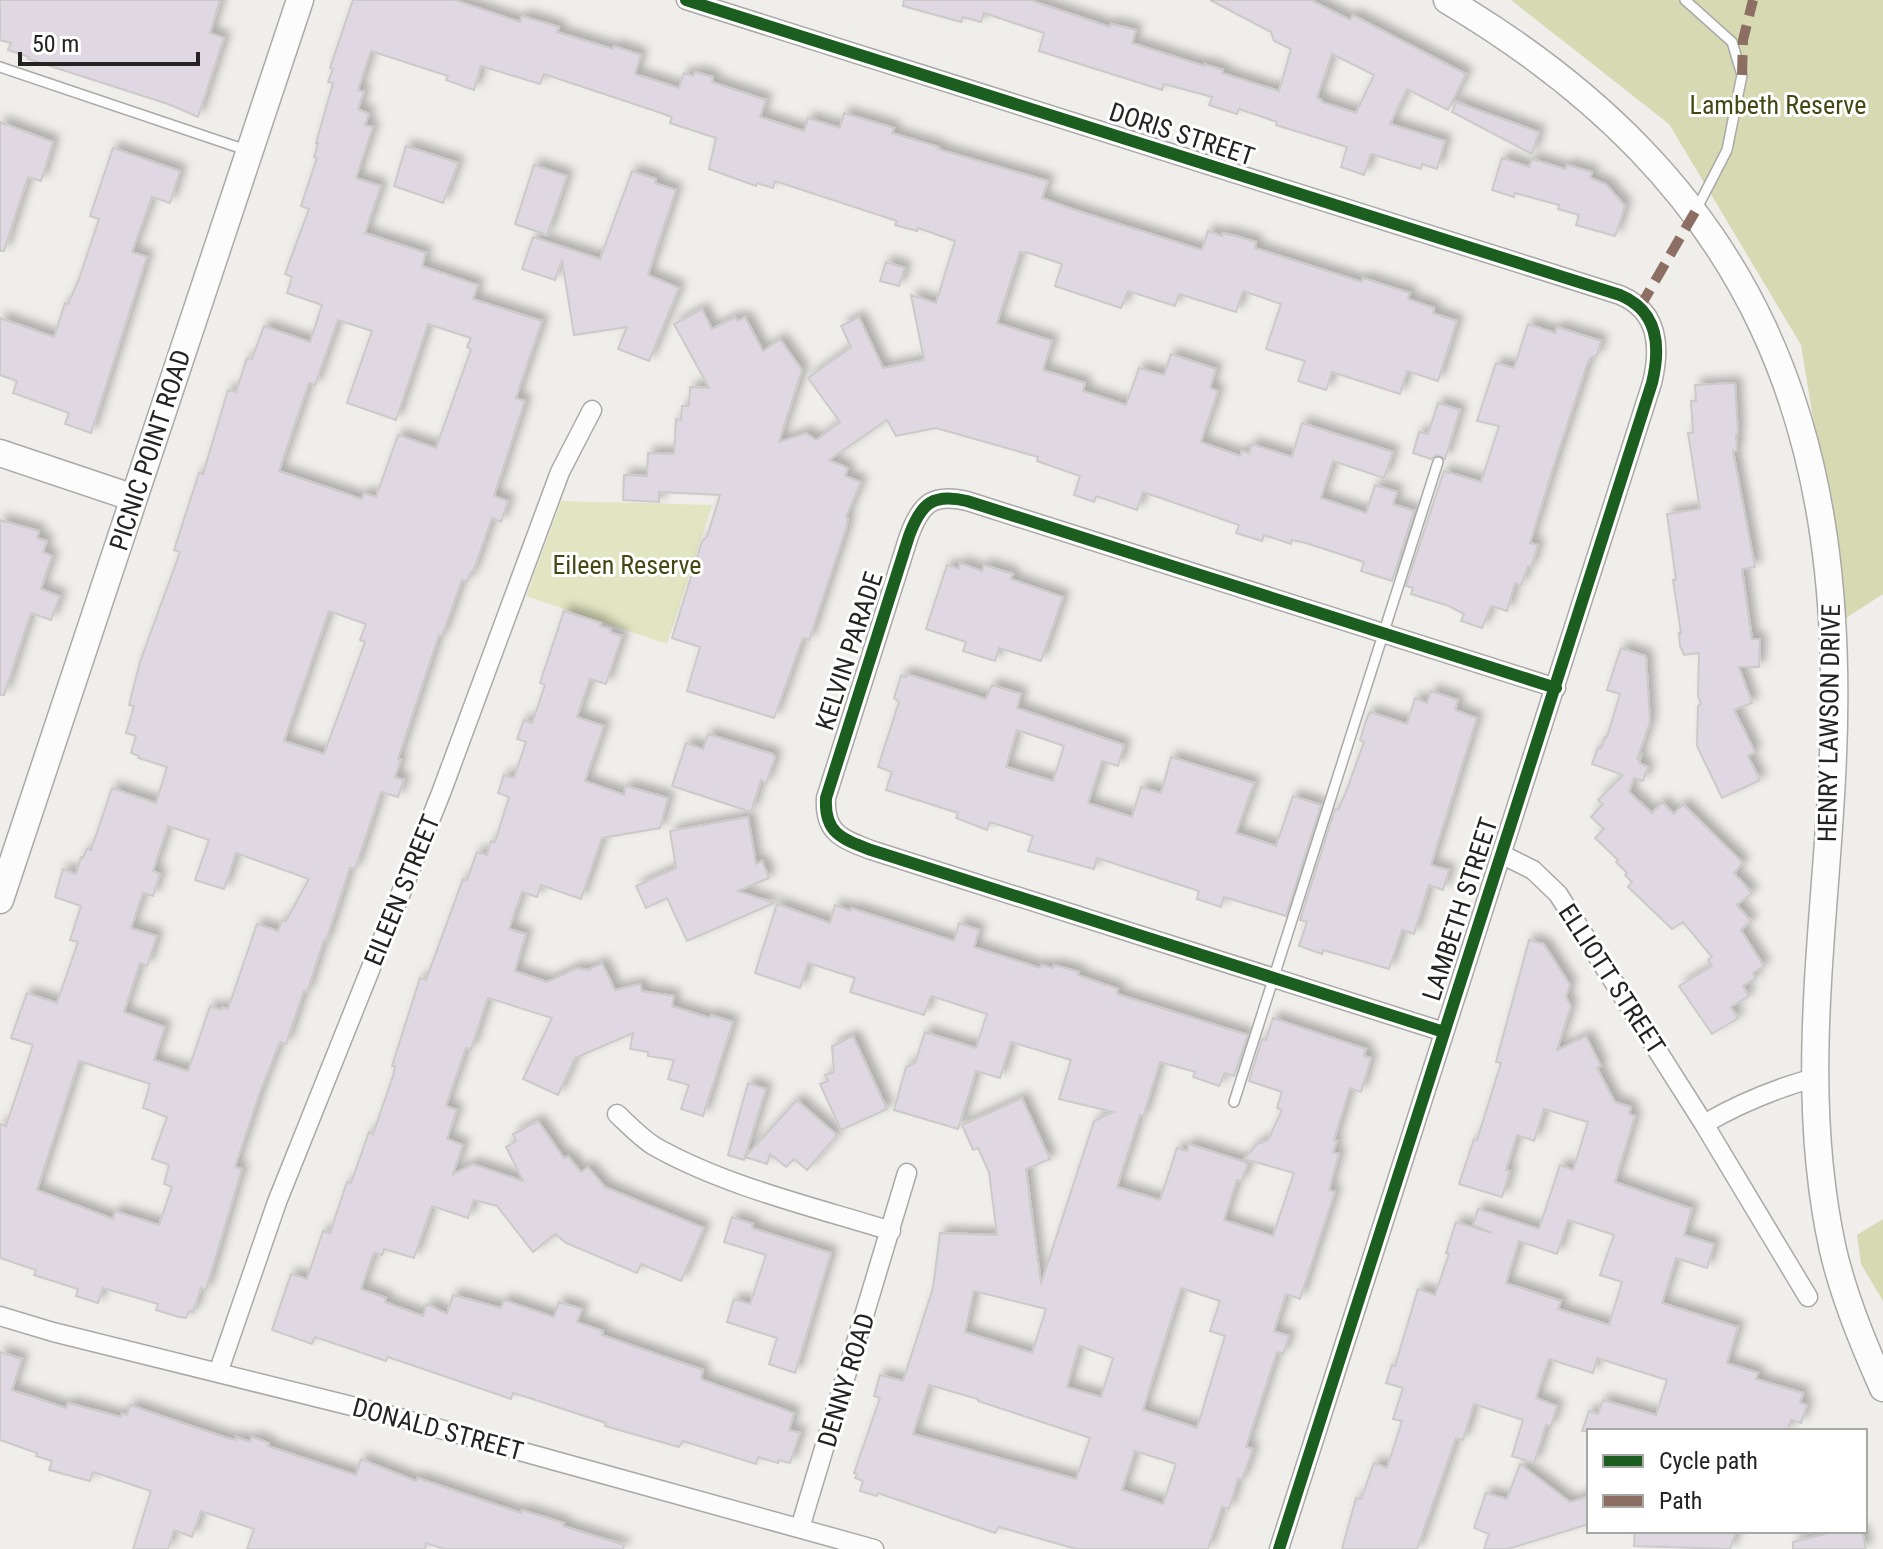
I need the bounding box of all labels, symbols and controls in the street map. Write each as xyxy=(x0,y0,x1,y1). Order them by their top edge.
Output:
scale bar xyxy=(20,16,198,66)
text: 50 m xyxy=(32,30,79,58)
park label: Lambeth Reserve xyxy=(1690,90,1866,120)
street label: DORIS STREET xyxy=(1106,96,1258,172)
street label: PICNIC POINT ROAD xyxy=(103,346,197,554)
park label: Eileen Reserve xyxy=(552,550,702,580)
street label: KELVIN PARADE xyxy=(809,568,889,734)
street label: HENRY LAWSON DRIVE xyxy=(1812,604,1846,842)
street label: EILEEN STREET xyxy=(358,810,446,970)
street label: LAMBETH STREET xyxy=(1416,814,1504,1004)
street label: ELLIOTT STREET xyxy=(1552,898,1672,1060)
street label: DENNY ROAD xyxy=(811,1310,881,1450)
street label: DONALD STREET xyxy=(349,1392,527,1466)
legend xyxy=(1587,1429,1867,1533)
text: Cycle path xyxy=(1659,1447,1758,1475)
text: Path xyxy=(1659,1487,1702,1515)

